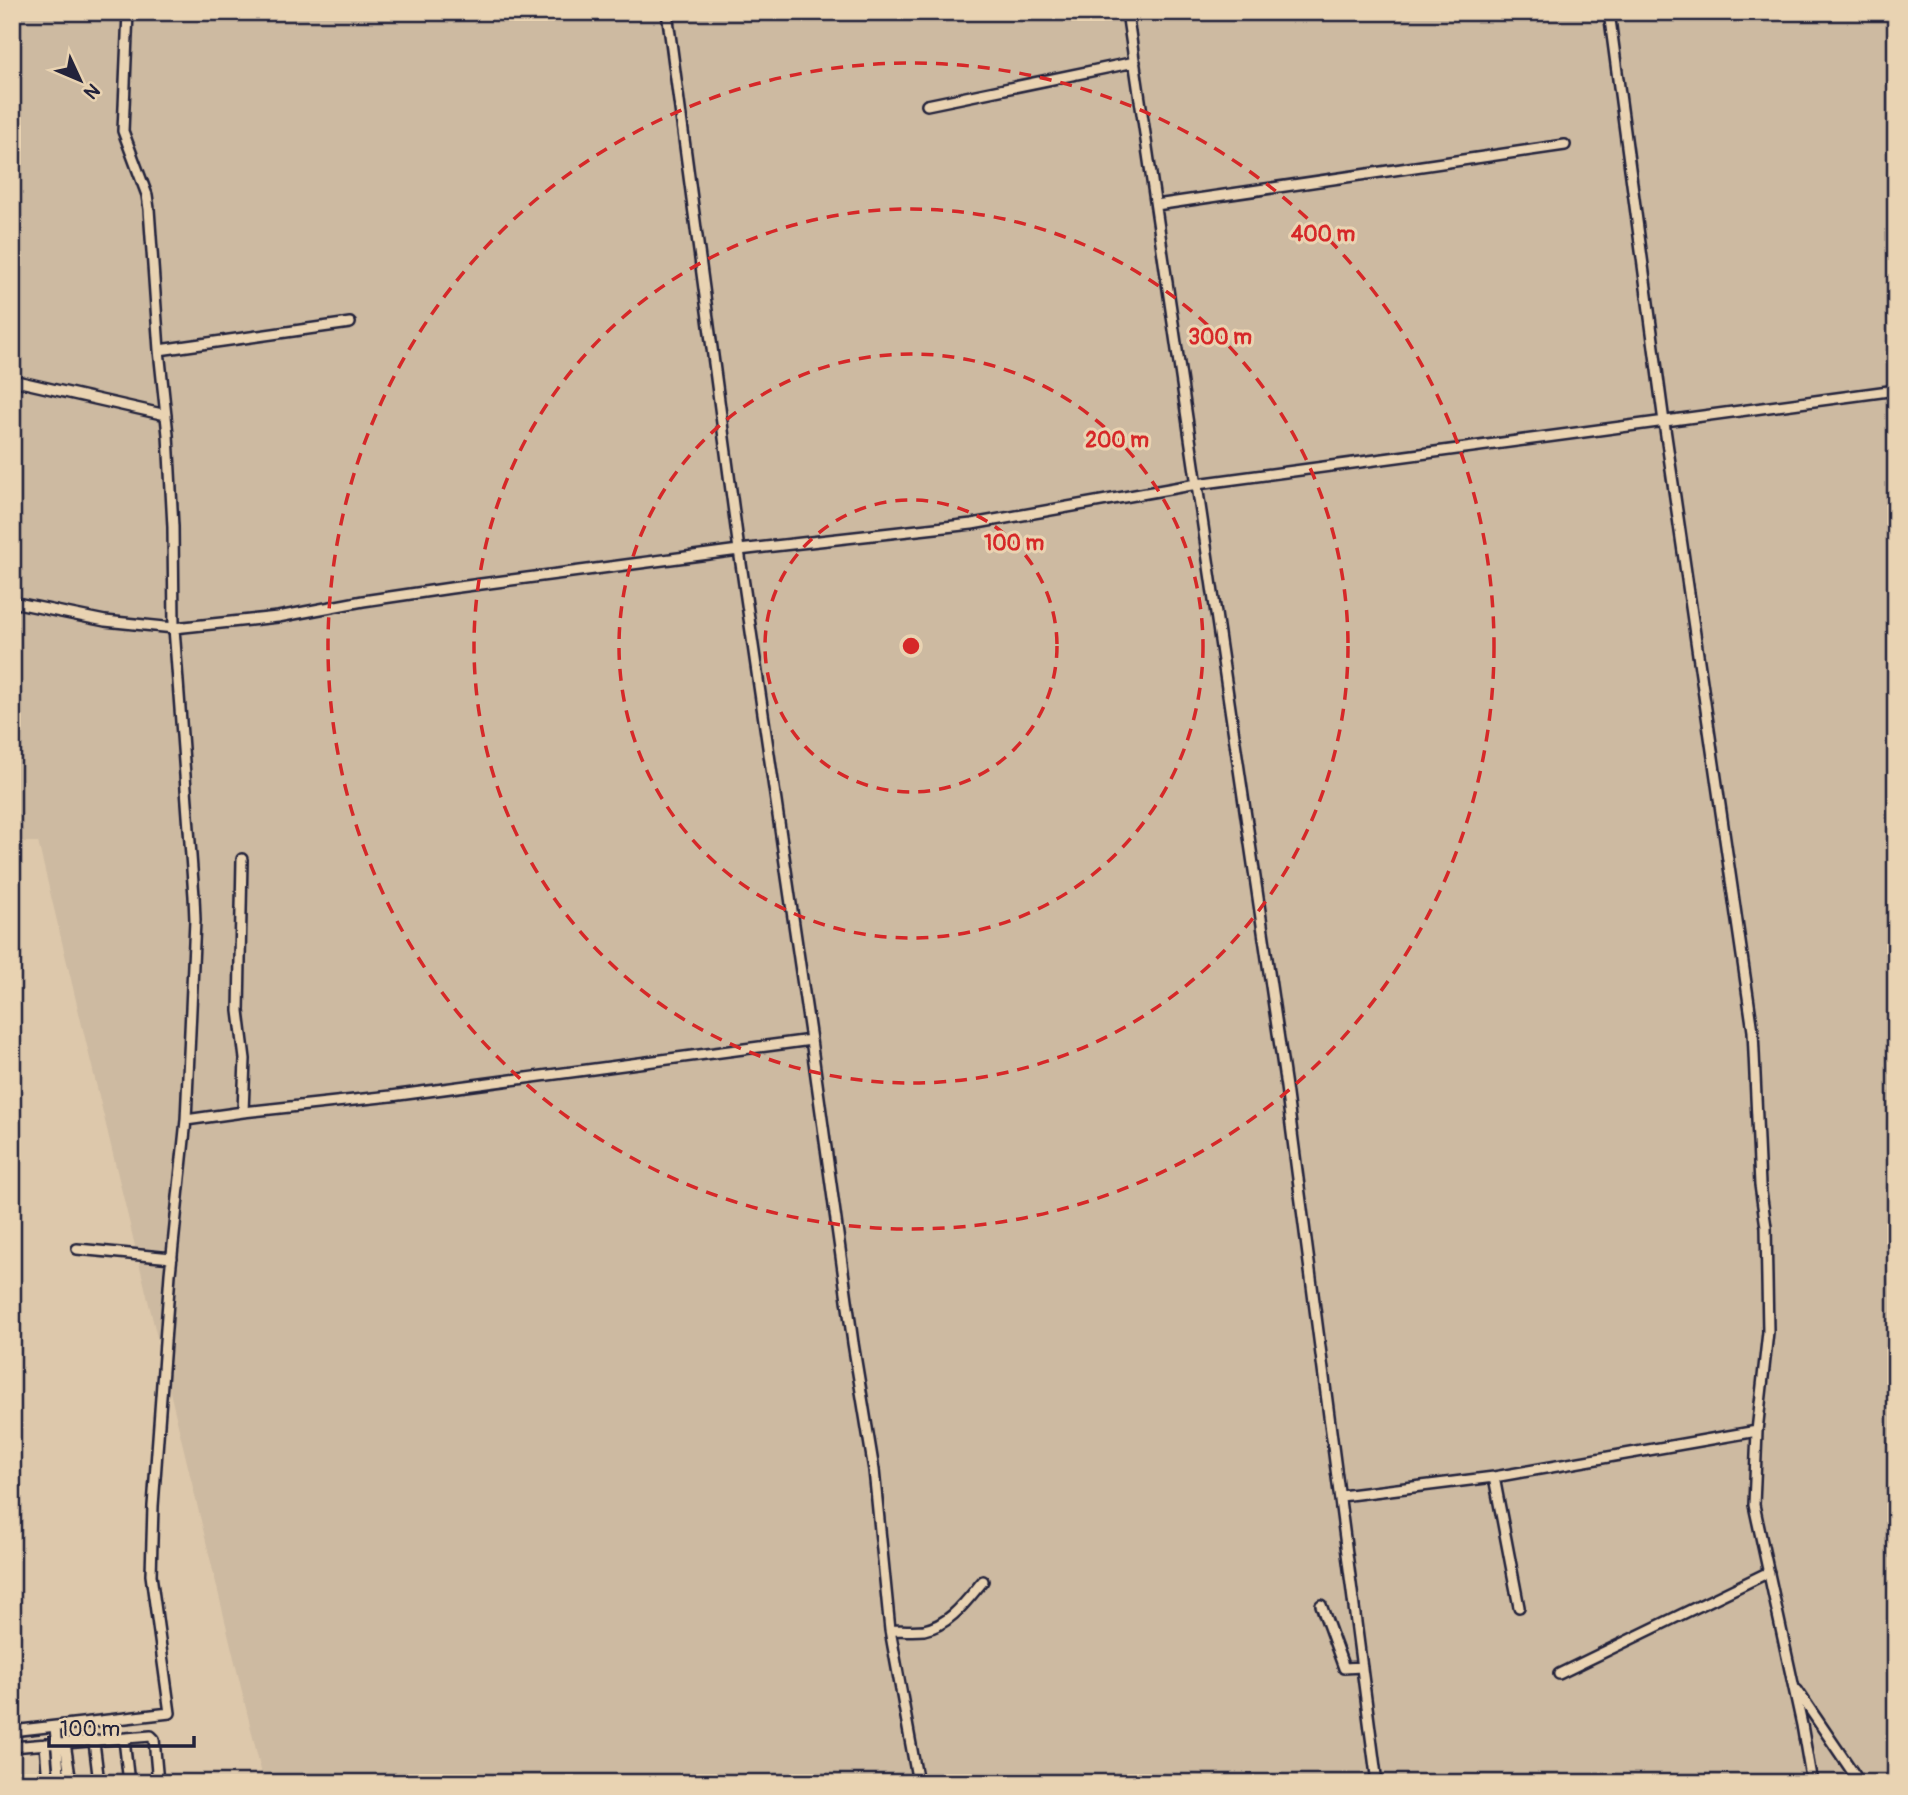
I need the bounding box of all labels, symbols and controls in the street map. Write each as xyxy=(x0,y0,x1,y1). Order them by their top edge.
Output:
north arrow xyxy=(46,46,116,116)
text: N xyxy=(78,78,105,104)
text: 400 m xyxy=(1291,221,1355,248)
text: 300 m xyxy=(1188,324,1252,351)
text: 200 m xyxy=(1085,427,1149,454)
text: 100 m xyxy=(984,530,1044,557)
centre of rings xyxy=(899,634,923,658)
scale bar xyxy=(49,1704,194,1748)
text: 100 m xyxy=(60,1716,120,1743)

